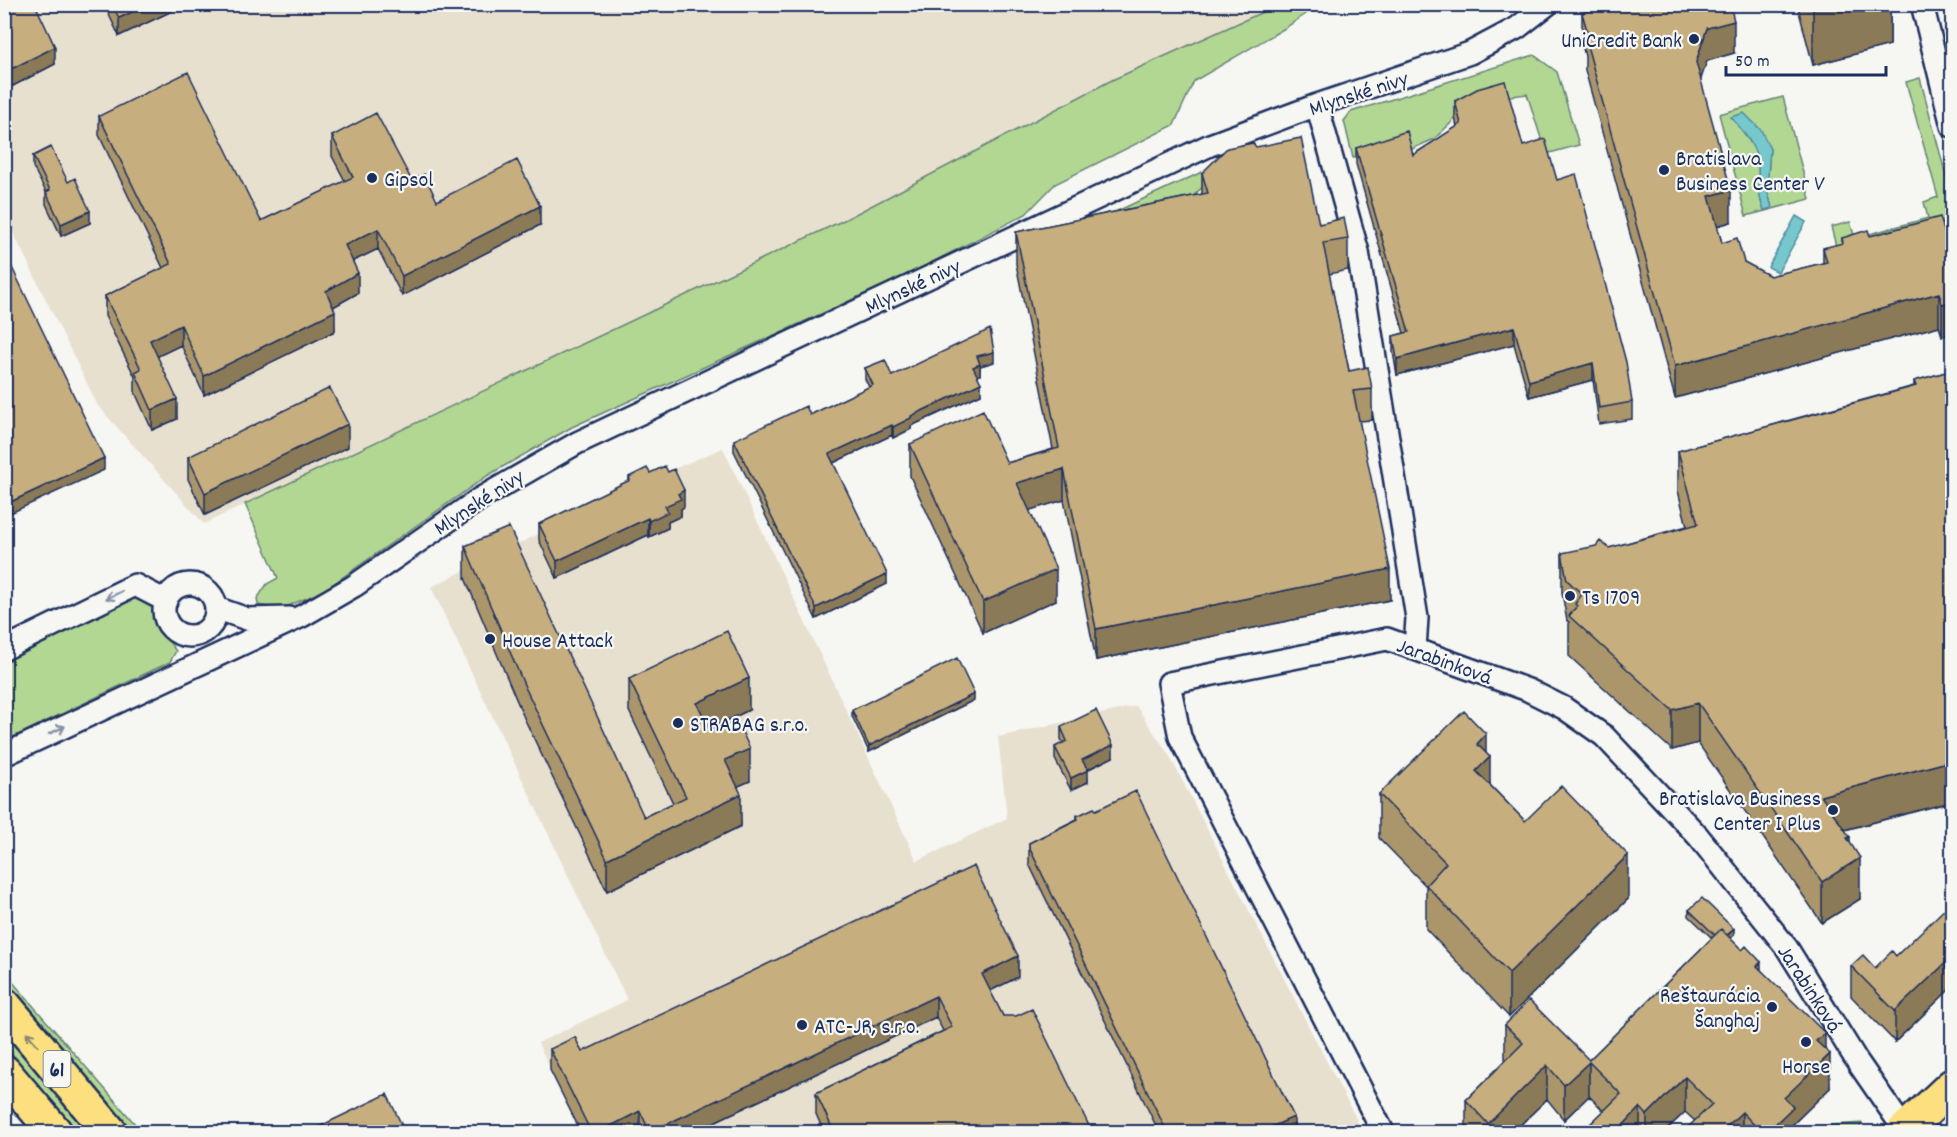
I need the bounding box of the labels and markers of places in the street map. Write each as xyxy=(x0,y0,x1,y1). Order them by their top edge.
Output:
place label: UniCredit Bank xyxy=(1561,27,1682,58)
marker: UniCredit Bank xyxy=(1687,32,1701,46)
place label: Bratislava Business Center V xyxy=(1676,145,1825,201)
marker: Bratislava Business Center V xyxy=(1657,163,1671,177)
place label: Gipsol xyxy=(384,166,434,197)
marker: Gipsol xyxy=(365,171,379,185)
place label: Ts 1709 xyxy=(1582,584,1640,615)
marker: Ts 1709 xyxy=(1563,589,1577,603)
place label: House Attack xyxy=(502,627,613,658)
marker: House Attack xyxy=(483,632,497,646)
place label: STRABAG s.r.o. xyxy=(690,711,808,742)
marker: STRABAG s.r.o. xyxy=(671,716,685,730)
place label: Bratislava Business Center I Plus xyxy=(1659,785,1821,841)
marker: Bratislava Business Center I Plus xyxy=(1826,803,1840,817)
place label: Reštaurácia Šanghaj xyxy=(1660,982,1761,1038)
marker: Reštaurácia Šanghaj xyxy=(1765,1000,1779,1014)
place label: ATC-JR, s.r.o. xyxy=(814,1013,919,1044)
marker: ATC-JR, s.r.o. xyxy=(795,1018,809,1032)
marker: Horse xyxy=(1799,1035,1813,1049)
place label: Horse xyxy=(1782,1053,1830,1084)

